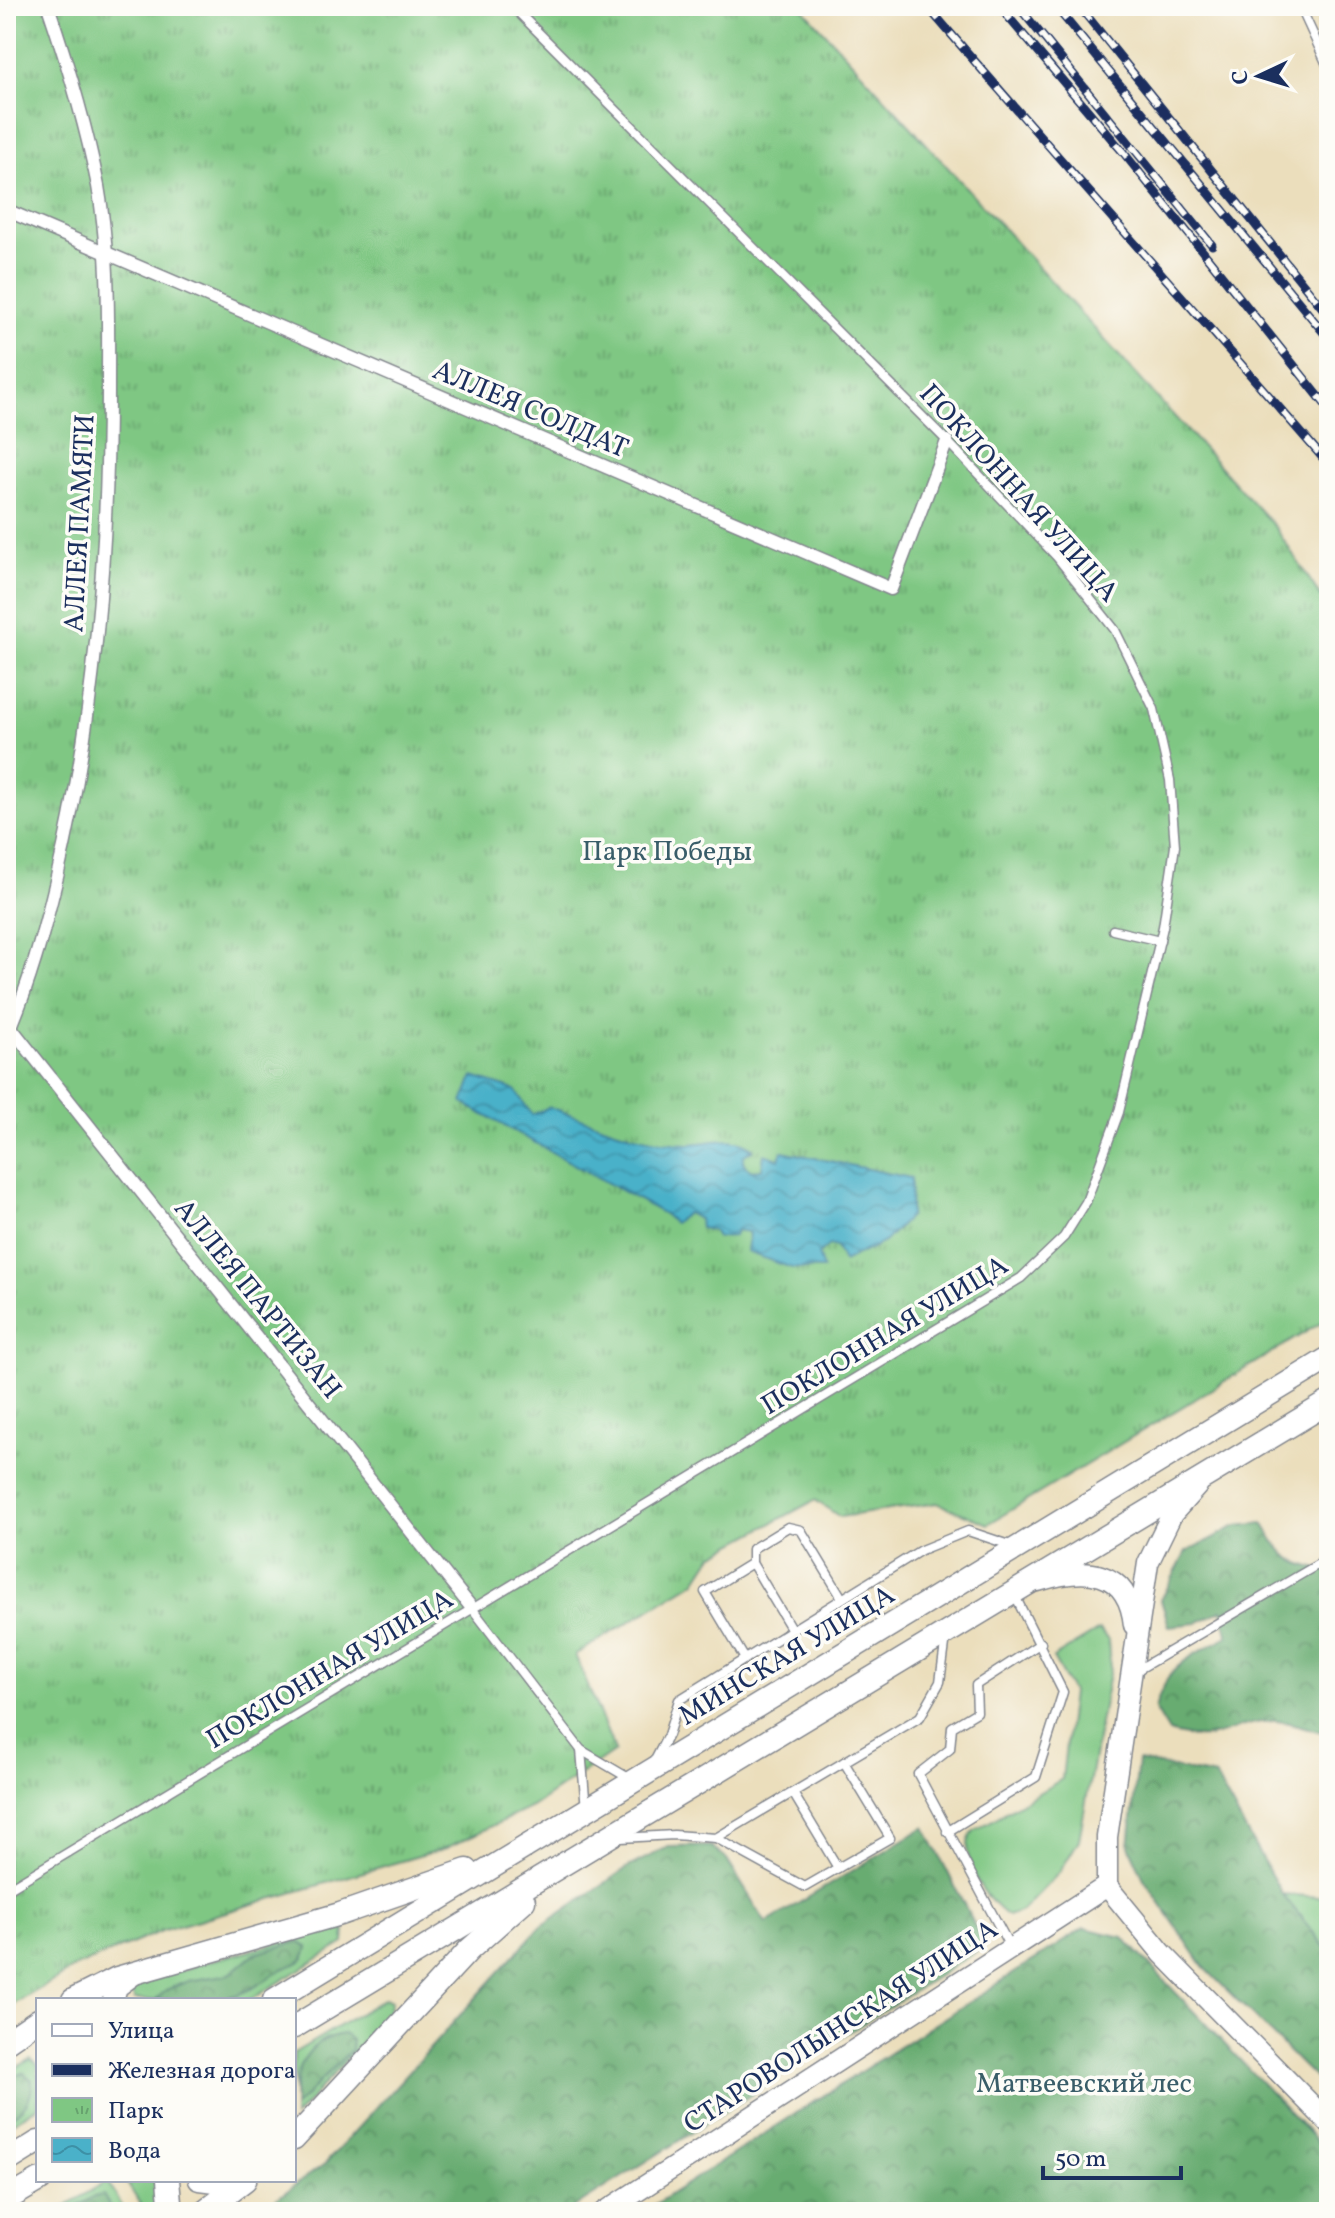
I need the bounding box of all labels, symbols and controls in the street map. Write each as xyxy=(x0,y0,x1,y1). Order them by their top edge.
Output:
north arrow xyxy=(1219,36,1299,116)
text: С xyxy=(1226,69,1257,85)
street label: АЛЛЕЯ СОЛДАТ xyxy=(426,352,634,469)
street label: ПОКЛОННАЯ УЛИЦА xyxy=(909,376,1127,612)
street label: АЛЛЕЯ ПАМЯТИ xyxy=(55,413,106,633)
park label: Парк Победы xyxy=(582,833,752,872)
street label: АЛЛЕЯ ПАРТИЗАН xyxy=(164,1191,350,1408)
street label: ПОКЛОННАЯ УЛИЦА xyxy=(754,1247,1016,1425)
street label: МИНСКАЯ УЛИЦА xyxy=(672,1576,903,1736)
street label: ПОКЛОННАЯ УЛИЦА xyxy=(199,1581,461,1759)
street label: СТАРОВОЛЫНСКАЯ УЛИЦА xyxy=(677,1910,1006,2144)
legend xyxy=(36,1998,296,2182)
text: Улица xyxy=(108,2015,175,2049)
text: Железная дорога xyxy=(108,2055,296,2089)
park label: Матвеевский лес xyxy=(976,2065,1192,2104)
text: Парк xyxy=(108,2095,164,2129)
scale bar xyxy=(1043,2130,1181,2180)
text: Вода xyxy=(108,2135,161,2169)
text: 50 m xyxy=(1055,2143,1107,2177)

